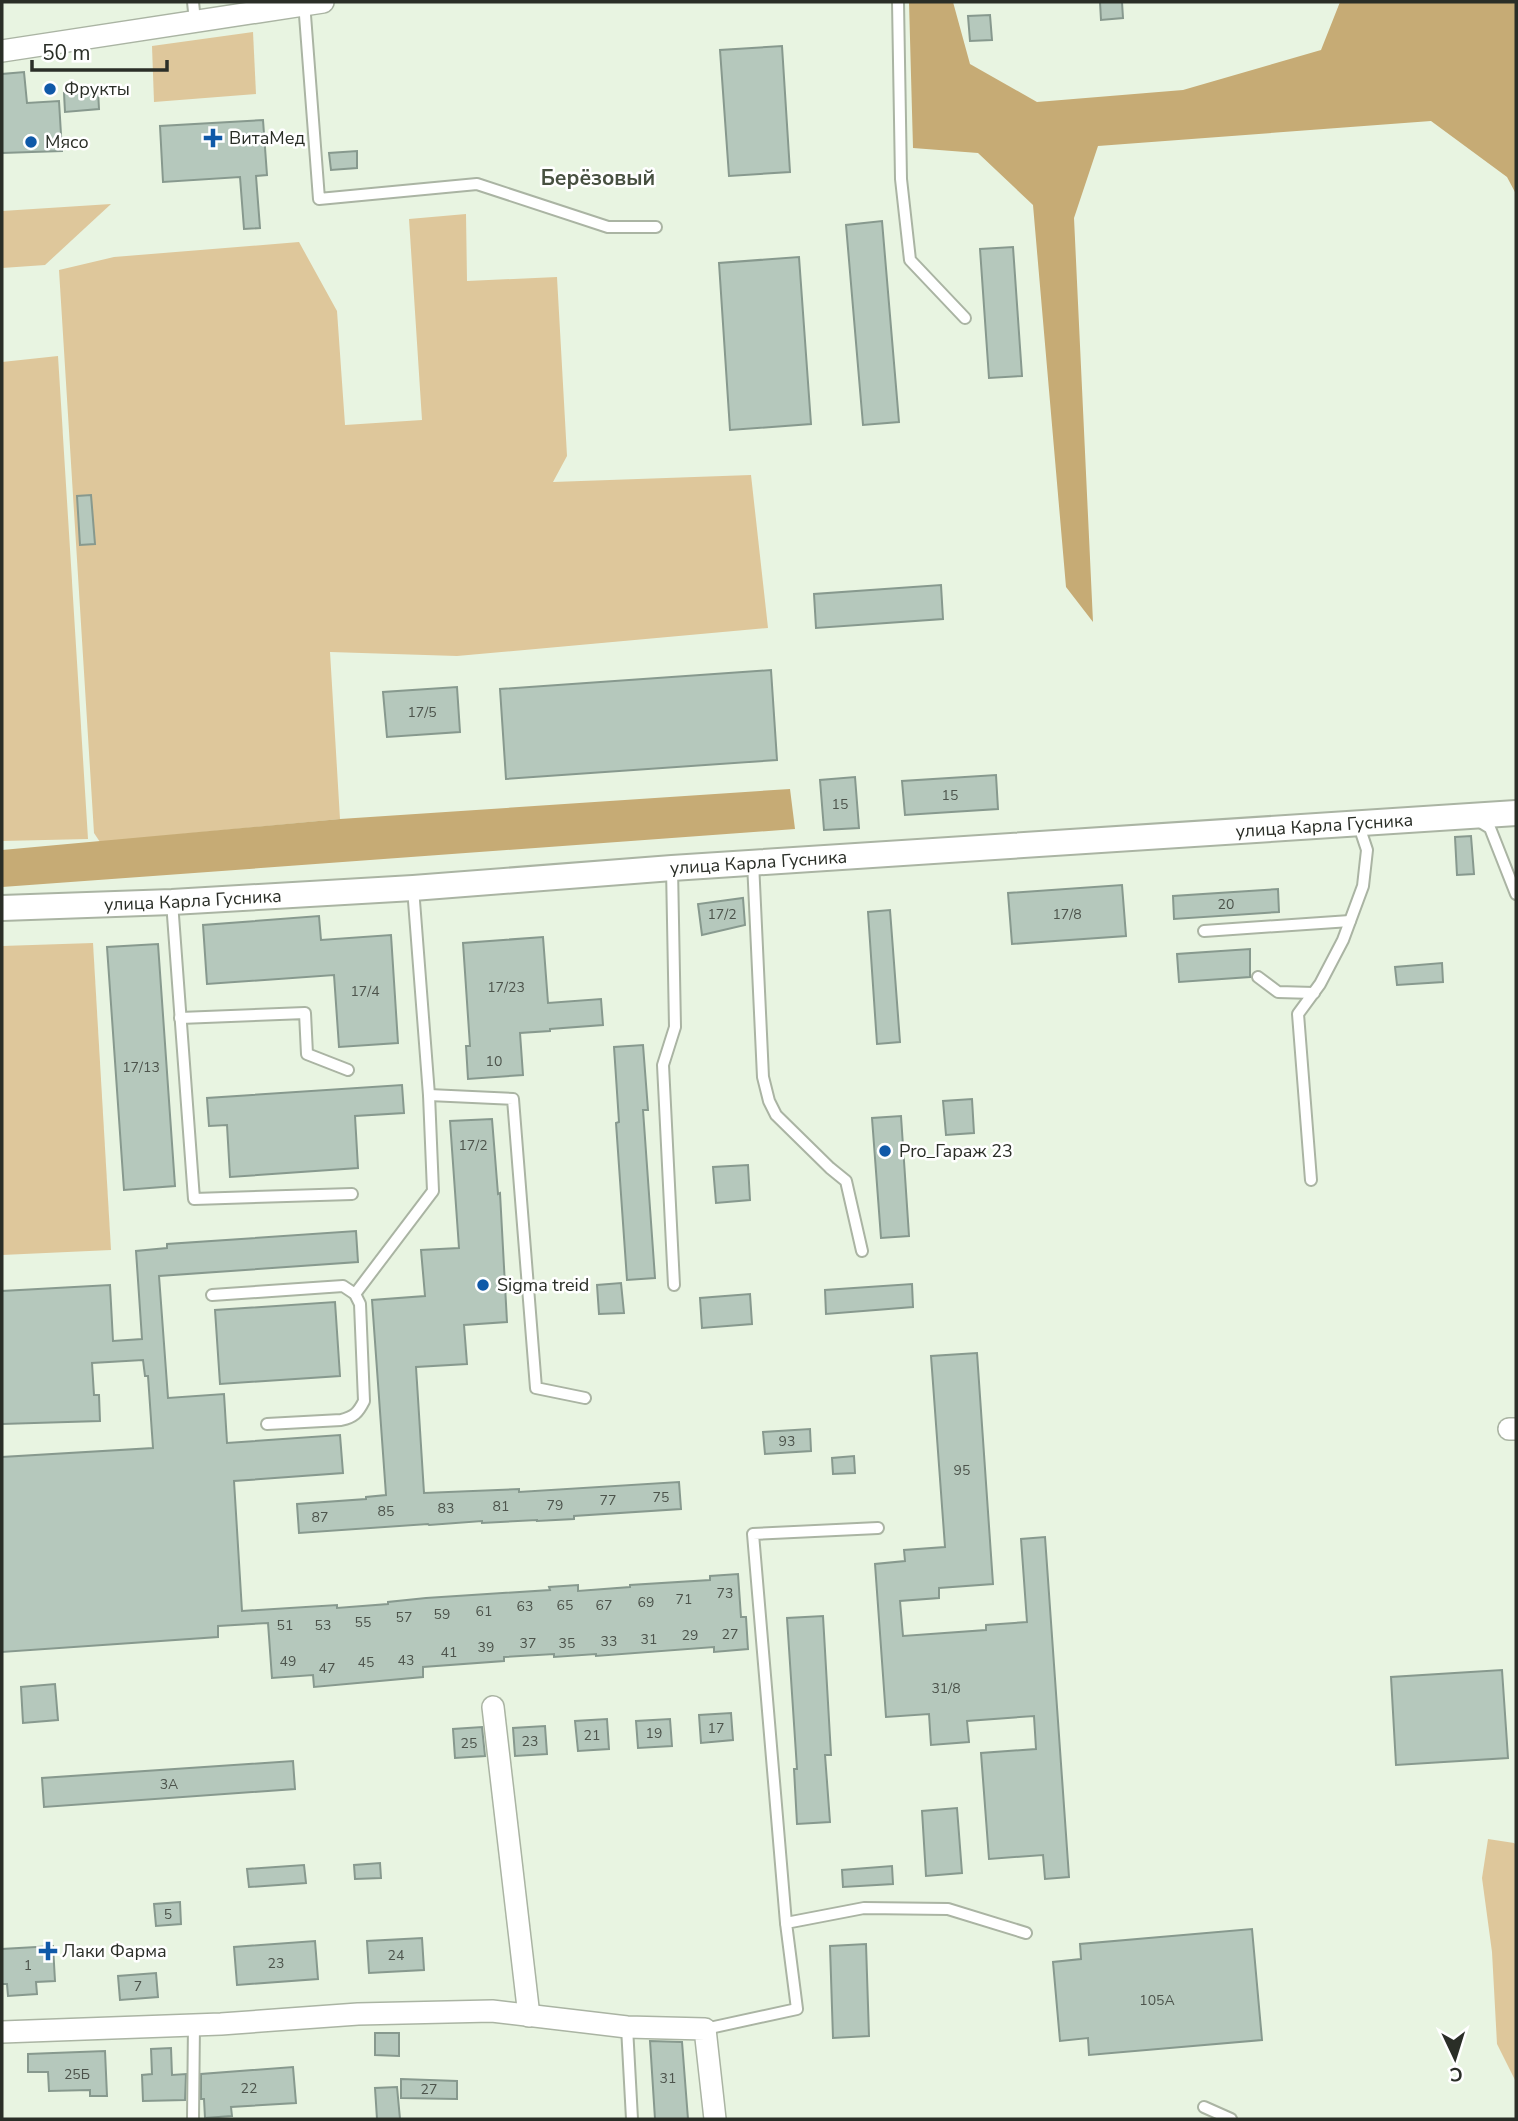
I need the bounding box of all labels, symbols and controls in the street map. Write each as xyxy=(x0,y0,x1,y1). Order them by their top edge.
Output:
scale bar xyxy=(32,28,166,72)
text: 50 m xyxy=(42,39,91,67)
place label: Фрукты xyxy=(64,77,130,101)
marker: Фрукты xyxy=(42,81,58,97)
place label: ВитаMед xyxy=(229,126,306,150)
marker: ВитаMед xyxy=(203,128,223,148)
place label: Мясо xyxy=(45,130,89,154)
marker: Мясо xyxy=(23,134,39,150)
district label: Берёзовый xyxy=(541,164,655,192)
house number: 17/5 xyxy=(407,703,437,722)
house number: 15 xyxy=(942,786,958,805)
house number: 15 xyxy=(832,795,848,814)
street label: улица Карла Гусника xyxy=(1235,808,1414,843)
street label: улица Карла Гусника xyxy=(669,845,848,880)
street label: улица Карла Гусника xyxy=(104,884,282,916)
house number: 20 xyxy=(1218,895,1234,914)
house number: 17/2 xyxy=(707,905,737,924)
house number: 17/8 xyxy=(1052,905,1082,924)
house number: 17/23 xyxy=(487,978,525,997)
house number: 17/4 xyxy=(350,982,380,1001)
house number: 10 xyxy=(486,1052,502,1071)
house number: 17/13 xyxy=(122,1058,160,1077)
house number: 17/2 xyxy=(458,1136,488,1155)
place label: Pro_Гараж 23 xyxy=(899,1139,1013,1163)
marker: Pro_Гараж 23 xyxy=(877,1143,893,1159)
place label: Sigma treid xyxy=(497,1273,589,1297)
marker: Sigma treid xyxy=(475,1277,491,1293)
house number: 93 xyxy=(779,1432,795,1451)
house number: 95 xyxy=(954,1461,970,1480)
house number: 75 xyxy=(653,1488,669,1507)
house number: 77 xyxy=(600,1491,616,1510)
house number: 79 xyxy=(547,1496,563,1515)
house number: 81 xyxy=(493,1497,509,1516)
house number: 83 xyxy=(438,1499,454,1518)
house number: 85 xyxy=(378,1502,394,1521)
house number: 87 xyxy=(312,1508,328,1527)
house number: 73 xyxy=(717,1584,733,1603)
house number: 71 xyxy=(676,1590,692,1609)
house number: 69 xyxy=(638,1593,654,1612)
house number: 65 xyxy=(557,1596,573,1615)
house number: 67 xyxy=(596,1596,612,1615)
house number: 63 xyxy=(517,1597,533,1616)
house number: 61 xyxy=(476,1602,492,1621)
house number: 59 xyxy=(434,1605,450,1624)
house number: 57 xyxy=(396,1608,412,1627)
house number: 55 xyxy=(355,1613,371,1632)
house number: 51 xyxy=(277,1616,293,1635)
house number: 53 xyxy=(315,1616,331,1635)
house number: 27 xyxy=(722,1625,738,1644)
house number: 29 xyxy=(682,1626,698,1645)
house number: 31 xyxy=(641,1630,657,1649)
house number: 33 xyxy=(601,1632,617,1651)
house number: 37 xyxy=(520,1634,536,1653)
house number: 35 xyxy=(559,1634,575,1653)
house number: 39 xyxy=(478,1638,494,1657)
house number: 41 xyxy=(441,1643,457,1662)
house number: 43 xyxy=(398,1651,414,1670)
house number: 49 xyxy=(280,1652,296,1671)
house number: 45 xyxy=(358,1653,374,1672)
house number: 47 xyxy=(319,1659,335,1678)
house number: 31/8 xyxy=(931,1679,961,1698)
house number: 17 xyxy=(708,1719,724,1738)
house number: 19 xyxy=(646,1724,662,1743)
house number: 21 xyxy=(584,1726,600,1745)
house number: 23 xyxy=(522,1732,538,1751)
house number: 25 xyxy=(461,1734,477,1753)
house number: 3А xyxy=(160,1775,178,1794)
house number: 5 xyxy=(164,1905,172,1924)
place label: Лаки Фарма xyxy=(62,1939,167,1963)
marker: Лаки Фарма xyxy=(40,1943,56,1959)
house number: 24 xyxy=(388,1946,404,1965)
house number: 23 xyxy=(268,1954,284,1973)
house number: 1 xyxy=(24,1956,32,1975)
house number: 7 xyxy=(134,1977,142,1996)
house number: 105А xyxy=(1139,1991,1175,2010)
north arrow xyxy=(1420,2023,1490,2093)
text: С xyxy=(1449,2061,1463,2087)
house number: 25Б xyxy=(64,2065,90,2084)
house number: 31 xyxy=(660,2069,676,2088)
house number: 22 xyxy=(241,2079,257,2098)
house number: 27 xyxy=(421,2080,437,2099)

